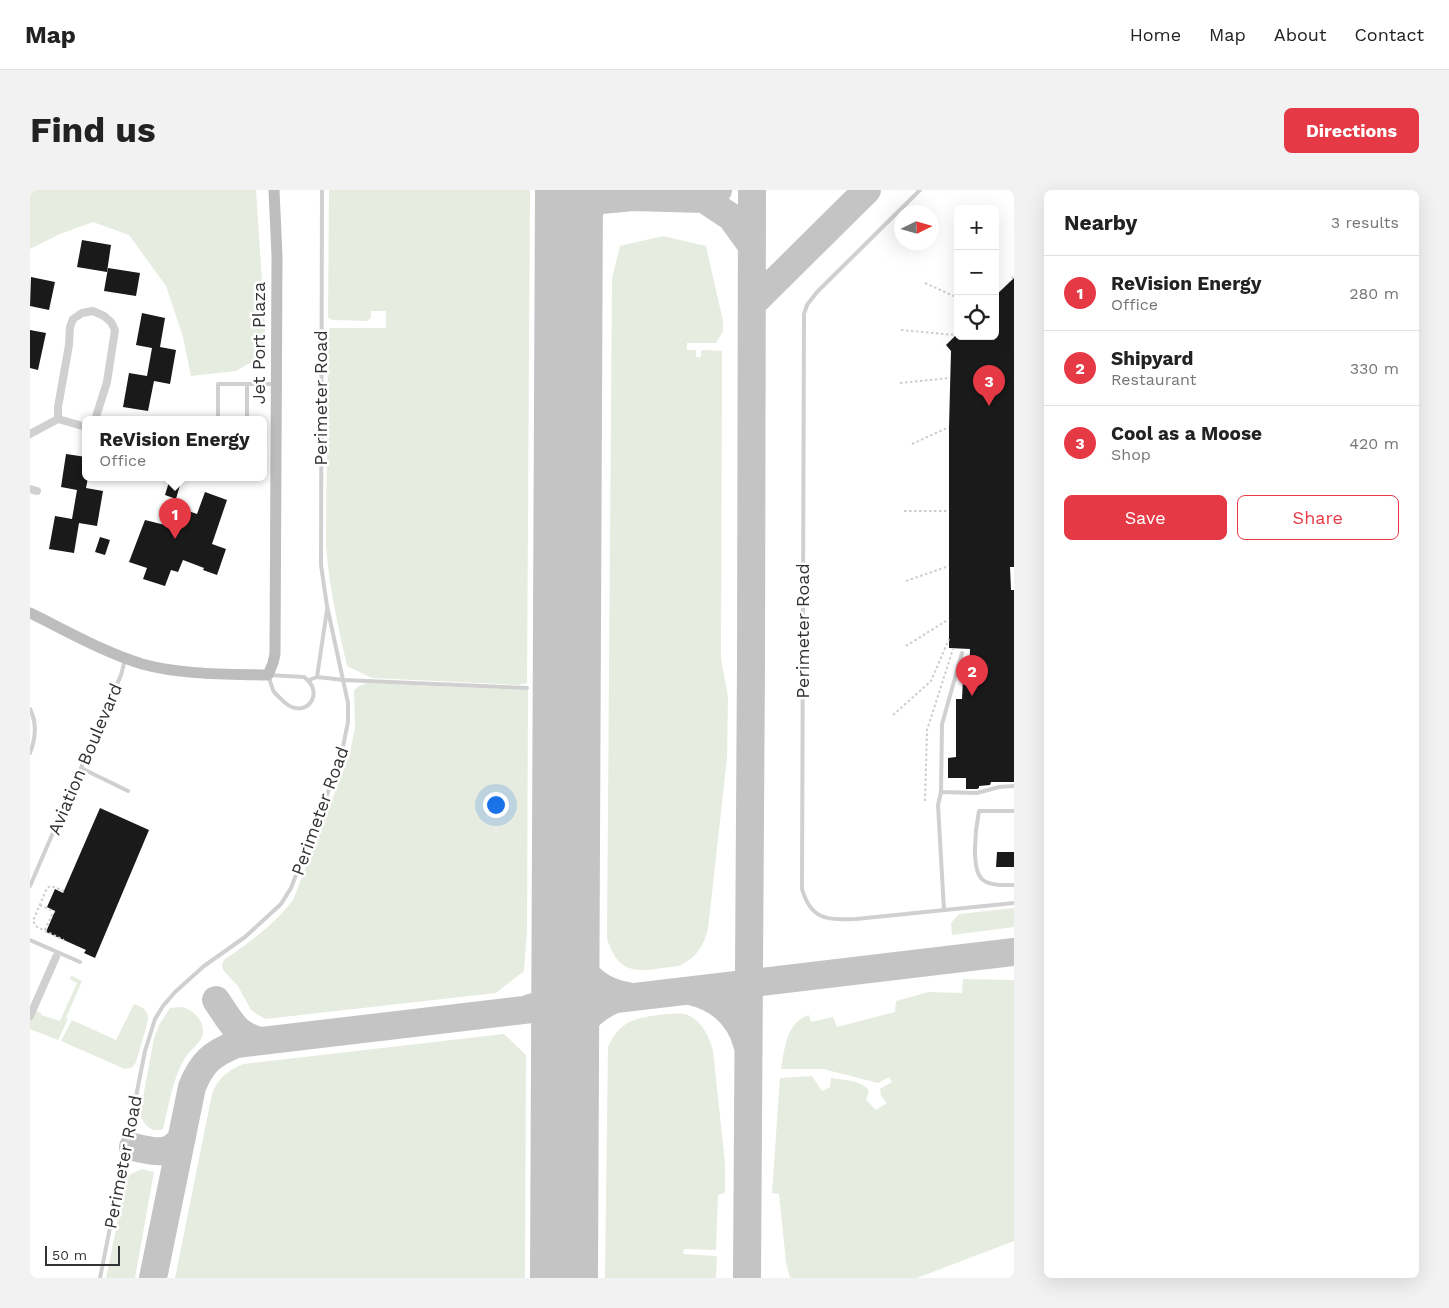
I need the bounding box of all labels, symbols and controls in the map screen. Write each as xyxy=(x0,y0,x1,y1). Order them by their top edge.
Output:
text: Map xyxy=(25,21,76,49)
text: Home xyxy=(1130,24,1181,45)
text: Map xyxy=(1209,24,1246,45)
text: About xyxy=(1274,24,1326,45)
text: Contact xyxy=(1354,24,1424,45)
button: Directions xyxy=(1284,108,1419,153)
text: Find us xyxy=(30,109,156,151)
north arrow xyxy=(894,205,939,250)
map controls xyxy=(954,205,999,340)
button: + xyxy=(954,205,999,250)
text: Nearby xyxy=(1064,210,1137,235)
text: 3 results xyxy=(1331,213,1399,232)
button: − xyxy=(954,250,999,295)
text: ReVision Energy xyxy=(1111,272,1261,295)
street label: Jet Port Plaza xyxy=(248,282,269,404)
text: 1 xyxy=(1077,284,1083,303)
text: 280 m xyxy=(1349,284,1399,303)
button: locate xyxy=(954,295,999,340)
text: Office xyxy=(1111,295,1158,314)
street label: Perimeter Road xyxy=(310,330,331,466)
text: Shipyard xyxy=(1111,347,1193,370)
text: 2 xyxy=(1075,359,1085,378)
text: 330 m xyxy=(1350,359,1399,378)
pin: 3 xyxy=(973,365,1005,406)
text: Restaurant xyxy=(1111,370,1197,389)
popup xyxy=(82,416,267,481)
text: Cool as a Moose xyxy=(1111,422,1262,445)
text: ReVision Energy xyxy=(99,428,250,451)
text: 3 xyxy=(1075,434,1085,453)
text: 420 m xyxy=(1349,434,1399,453)
text: Shop xyxy=(1111,445,1151,464)
text: Office xyxy=(99,451,146,470)
button: Save xyxy=(1064,495,1227,540)
button: Share xyxy=(1237,495,1399,540)
pin: 1 xyxy=(159,498,191,539)
street label: Perimeter Road xyxy=(792,563,813,699)
pin: 2 xyxy=(956,655,988,696)
street label: Aviation Boulevard xyxy=(43,680,126,838)
street label: Perimeter Road xyxy=(286,744,353,878)
your location xyxy=(483,792,509,818)
street label: Perimeter Road xyxy=(99,1093,146,1230)
scale bar xyxy=(45,1243,120,1266)
text: 50 m xyxy=(52,1247,87,1263)

